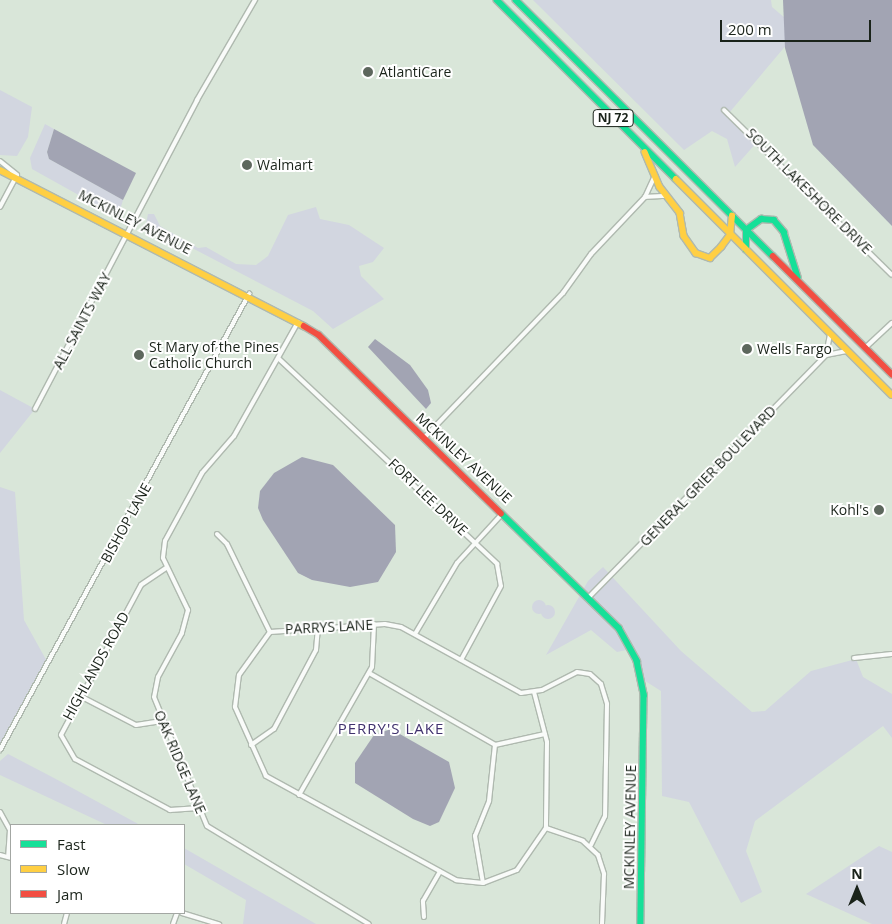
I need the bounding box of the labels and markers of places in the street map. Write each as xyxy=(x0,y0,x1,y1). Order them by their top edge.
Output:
place label: AtlantiCare xyxy=(379,64,451,80)
marker: AtlantiCare xyxy=(361,65,375,79)
place label: Walmart xyxy=(257,157,313,173)
marker: Walmart xyxy=(241,159,253,171)
place label: St Mary of the Pines Catholic Church xyxy=(149,339,279,372)
place label: Wells Fargo xyxy=(757,341,832,357)
marker: Wells Fargo xyxy=(741,343,753,355)
marker: St Mary of the Pines Catholic Church xyxy=(133,349,145,361)
place label: Kohl's xyxy=(830,502,869,518)
marker: Kohl's xyxy=(873,504,885,516)

